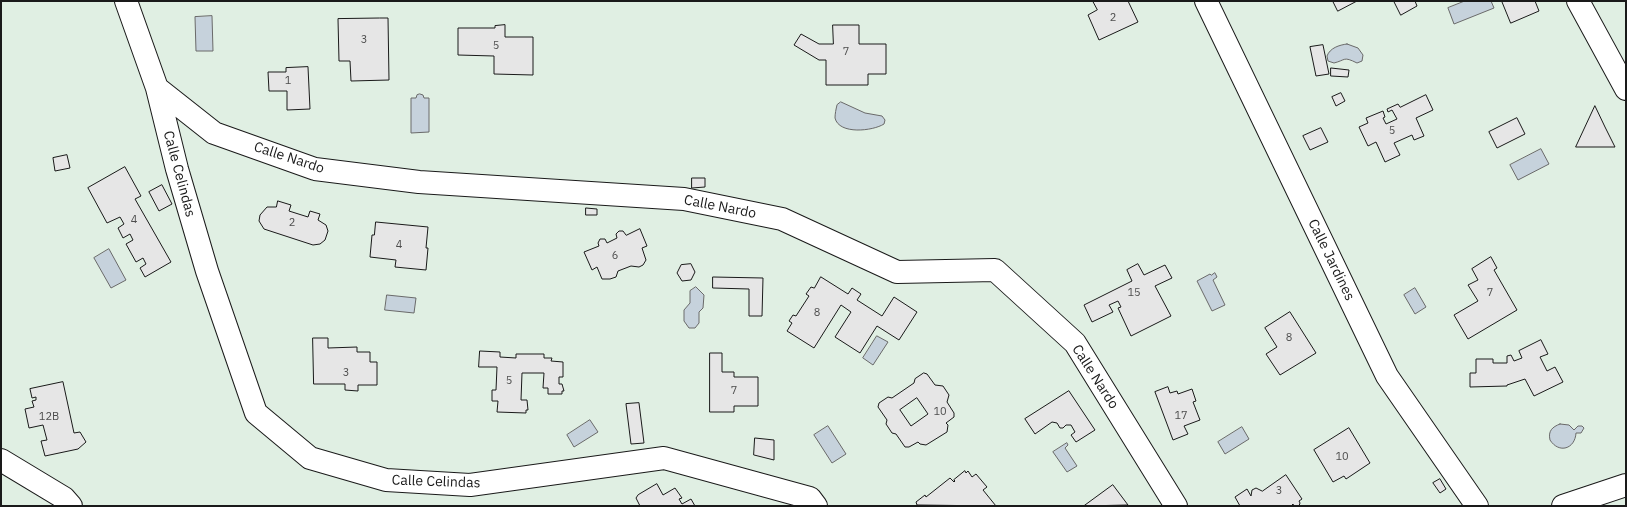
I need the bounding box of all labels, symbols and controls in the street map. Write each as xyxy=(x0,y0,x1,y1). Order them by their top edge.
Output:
house number: 2 xyxy=(1110,11,1116,25)
house number: 3 xyxy=(361,33,367,47)
house number: 5 xyxy=(493,39,499,53)
house number: 7 xyxy=(843,45,849,59)
house number: 1 xyxy=(285,74,291,88)
house number: 5 xyxy=(1389,124,1395,138)
street label: Calle Celindas xyxy=(159,129,199,219)
street label: Calle Nardo xyxy=(252,139,326,177)
street label: Calle Nardo xyxy=(683,192,757,222)
house number: 4 xyxy=(131,213,137,227)
house number: 2 xyxy=(289,216,295,230)
street label: Calle Jardines xyxy=(1304,217,1358,303)
house number: 4 xyxy=(396,238,402,252)
house number: 6 xyxy=(612,249,618,263)
house number: 15 xyxy=(1127,286,1141,300)
house number: 7 xyxy=(1487,286,1493,300)
house number: 8 xyxy=(814,306,820,320)
house number: 8 xyxy=(1286,331,1292,345)
street label: Calle Nardo xyxy=(1068,342,1122,412)
house number: 3 xyxy=(343,366,349,380)
house number: 5 xyxy=(506,374,512,388)
house number: 7 xyxy=(731,384,737,398)
house number: 10 xyxy=(933,405,947,419)
house number: 17 xyxy=(1174,409,1188,423)
house number: 12B xyxy=(39,410,59,424)
house number: 10 xyxy=(1335,450,1349,464)
street label: Calle Celindas xyxy=(391,472,481,492)
house number: 3 xyxy=(1276,484,1282,498)

